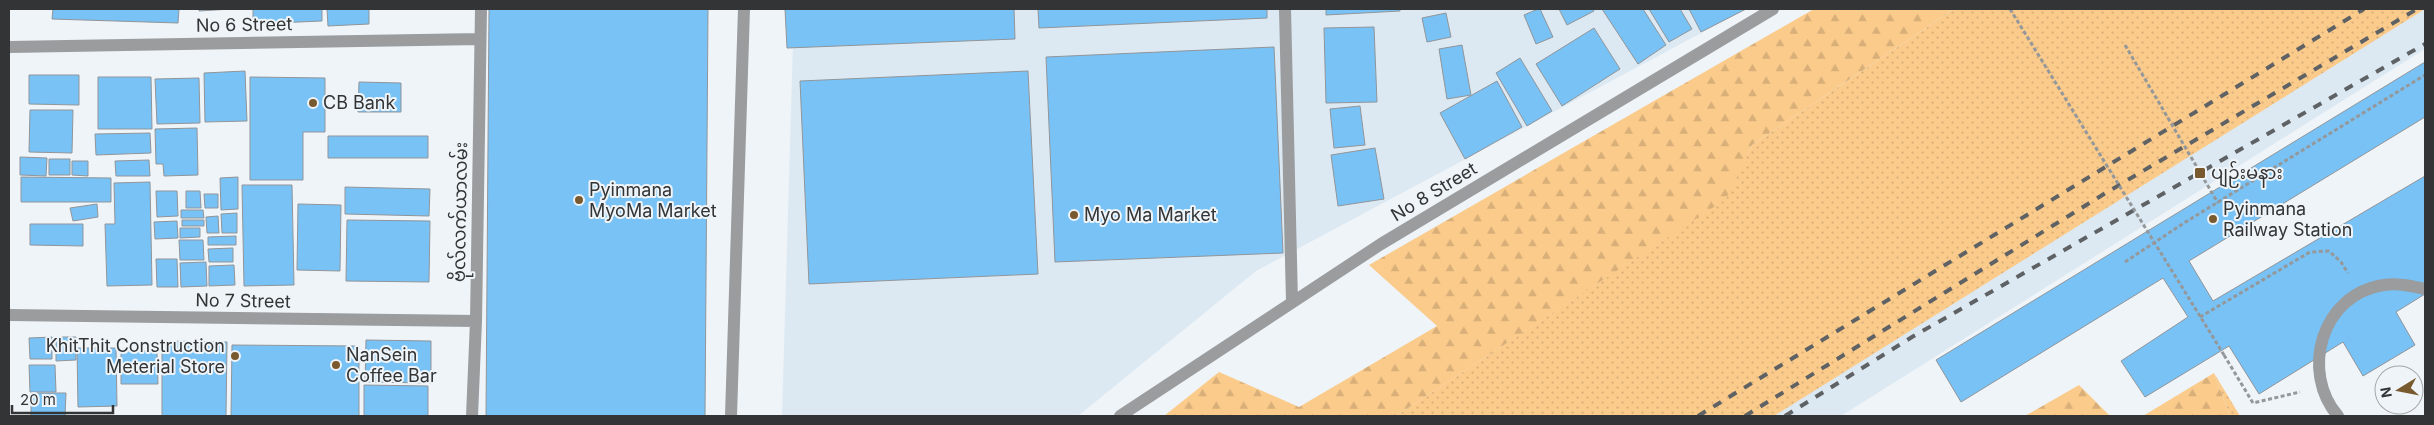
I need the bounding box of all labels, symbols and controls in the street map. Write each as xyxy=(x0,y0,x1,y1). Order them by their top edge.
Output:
street label: No 6 Street xyxy=(196,13,292,36)
place label: CB Bank xyxy=(323,92,396,113)
marker: CB Bank xyxy=(307,97,319,109)
street label: ဗိုလ်လက်ယာလမ်း xyxy=(445,142,476,282)
street label: No 8 Street xyxy=(1387,158,1481,225)
place label: ပျဉ်းမနား xyxy=(2211,160,2283,188)
marker: ပျဉ်းမနား xyxy=(2193,166,2207,180)
place label: Pyinmana MyoMa Market xyxy=(589,179,717,221)
marker: Pyinmana MyoMa Market xyxy=(573,194,585,206)
place label: Pyinmana Railway Station xyxy=(2223,198,2352,240)
place label: Myo Ma Market xyxy=(1084,204,1217,225)
marker: Myo Ma Market xyxy=(1068,209,1080,221)
marker: Pyinmana Railway Station xyxy=(2207,213,2219,225)
street label: No 7 Street xyxy=(195,289,291,312)
place label: KhitThit Construction Meterial Store xyxy=(46,335,225,377)
place label: NanSein Coffee Bar xyxy=(346,344,437,386)
marker: KhitThit Construction Meterial Store xyxy=(229,350,241,362)
marker: NanSein Coffee Bar xyxy=(330,359,342,371)
north arrow xyxy=(2374,365,2424,415)
scale bar xyxy=(12,382,114,414)
text: N xyxy=(2376,386,2395,399)
text: 20 m xyxy=(20,390,56,409)

